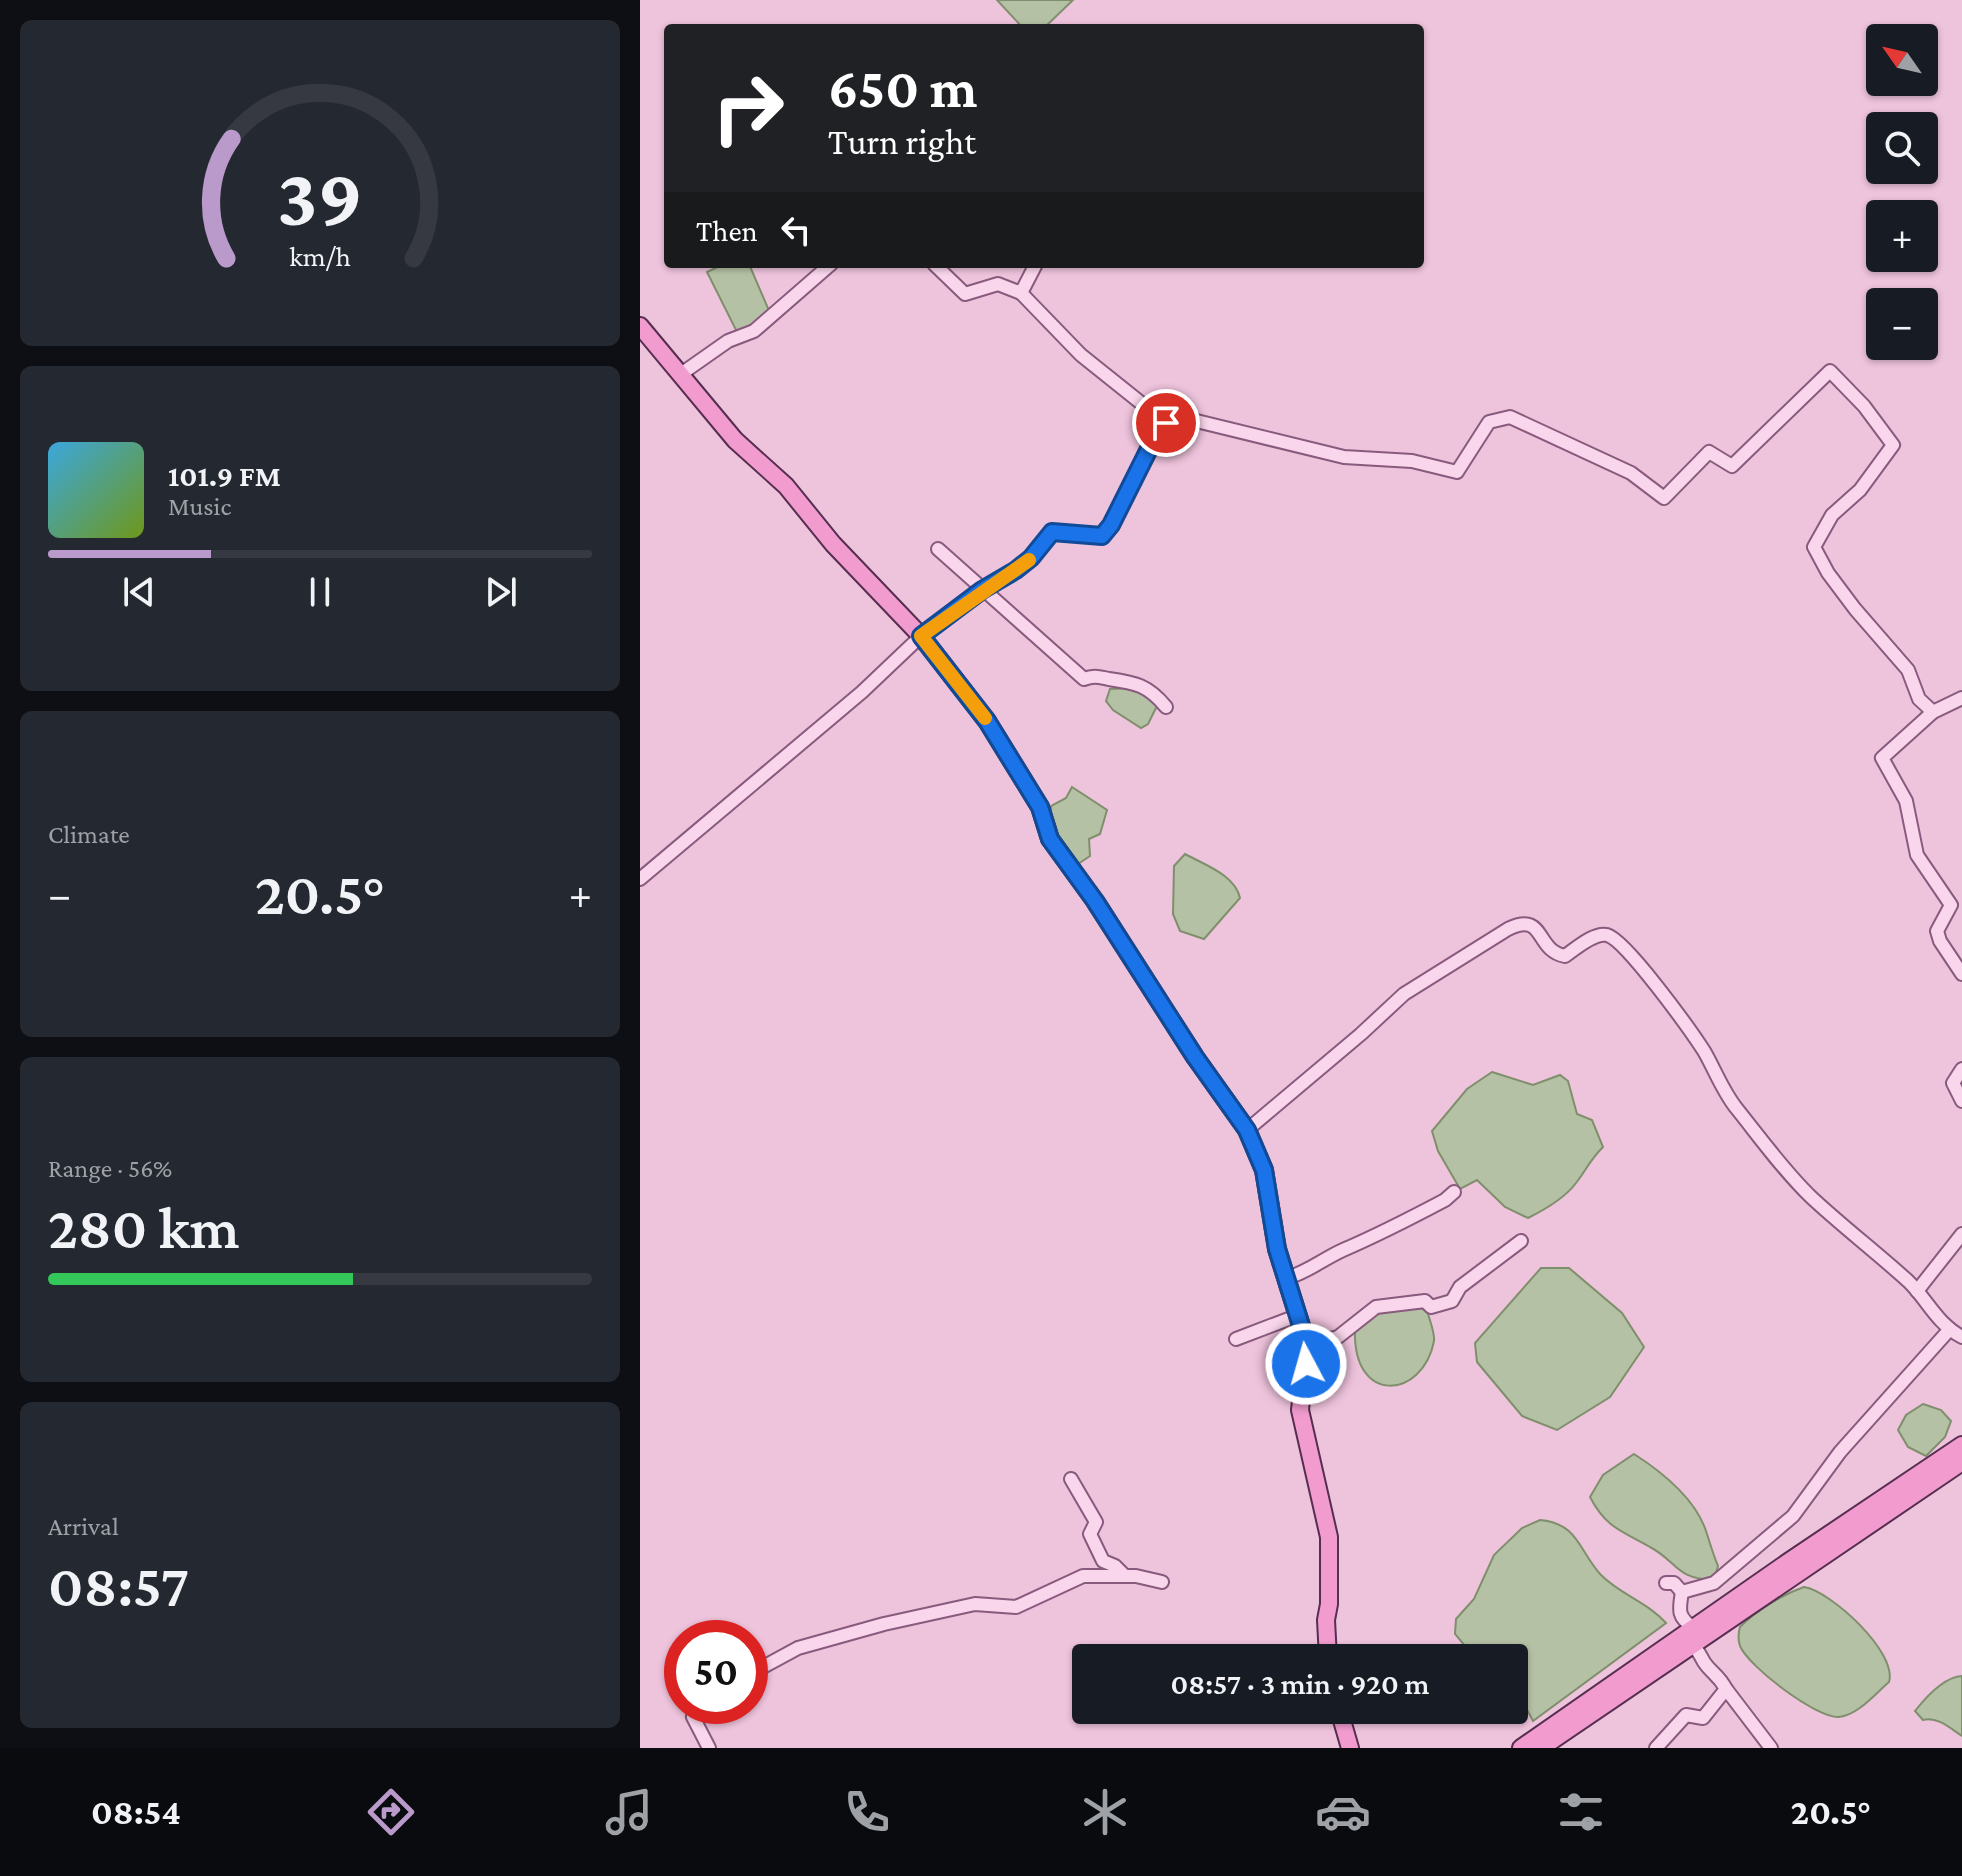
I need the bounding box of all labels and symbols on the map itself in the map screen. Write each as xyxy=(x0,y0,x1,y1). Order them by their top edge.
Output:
north arrow xyxy=(1866,24,1938,96)
pin xyxy=(1132,389,1200,457)
position arrow xyxy=(1264,1322,1348,1406)
speed limit sign: 50 xyxy=(664,1620,768,1724)

